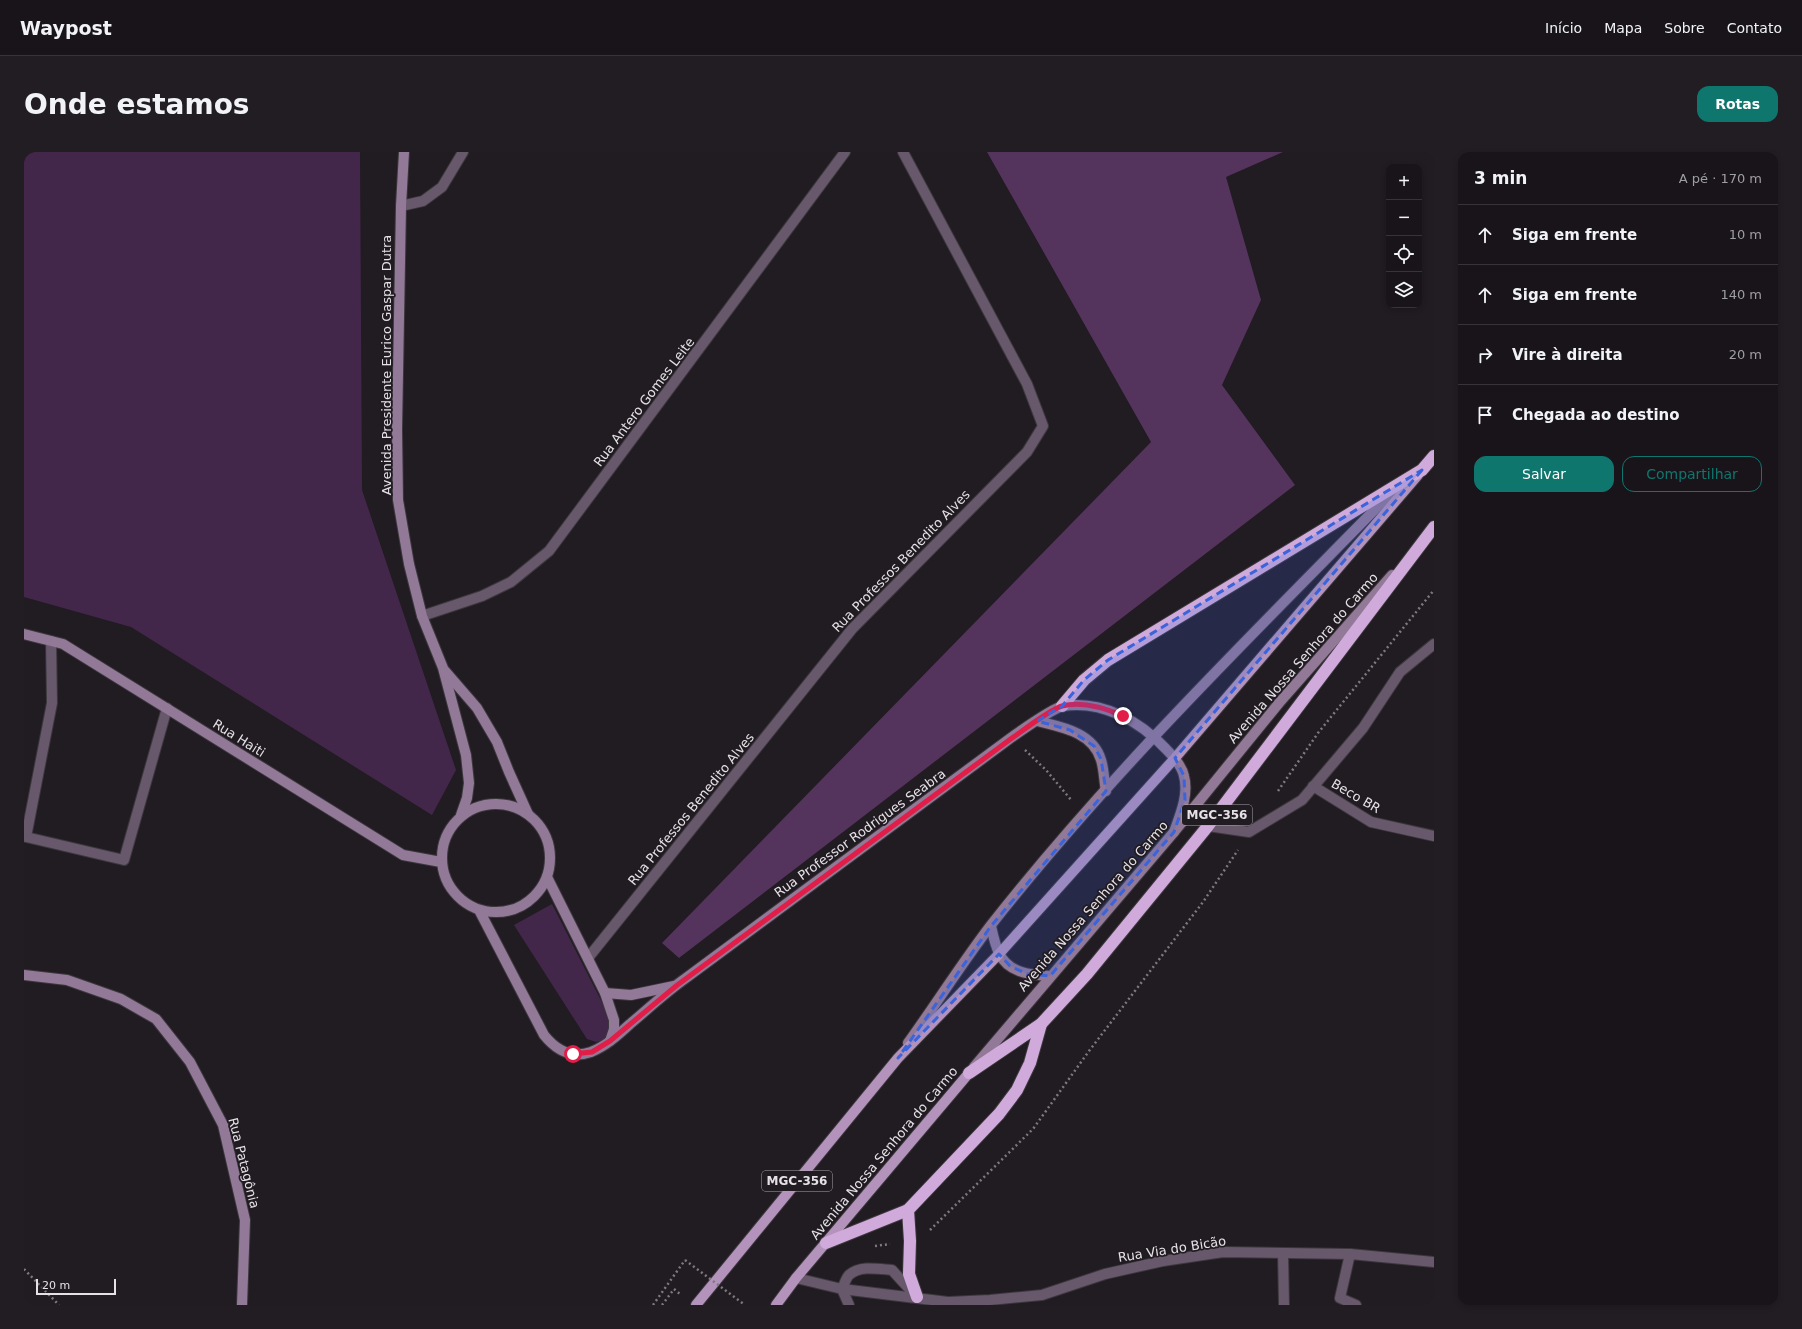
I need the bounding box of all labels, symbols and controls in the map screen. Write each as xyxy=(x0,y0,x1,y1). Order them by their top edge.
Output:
text: Waypost xyxy=(20,17,112,39)
text: Início xyxy=(1545,20,1582,36)
text: Mapa xyxy=(1604,20,1642,36)
text: Sobre xyxy=(1664,20,1705,36)
text: Contato xyxy=(1727,20,1782,36)
button: Rotas xyxy=(1697,86,1778,122)
text: Onde estamos xyxy=(24,88,250,121)
map controls xyxy=(1386,164,1422,308)
button: + xyxy=(1386,164,1422,200)
text: 3 min xyxy=(1474,168,1527,188)
text: A pé · 170 m xyxy=(1679,171,1762,186)
button: − xyxy=(1386,200,1422,236)
icon: ahead xyxy=(1474,224,1496,246)
text: Siga em frente xyxy=(1512,226,1637,244)
text: 10 m xyxy=(1729,227,1762,242)
street label: Avenida Presidente Eurico Gaspar Dutra xyxy=(379,235,394,495)
button: locate xyxy=(1386,236,1422,272)
button: layers xyxy=(1386,272,1422,308)
icon: ahead xyxy=(1474,284,1496,306)
text: Siga em frente xyxy=(1512,286,1637,304)
text: 140 m xyxy=(1720,287,1762,302)
street label: Rua Antero Gomes Leite xyxy=(591,335,697,469)
icon: right xyxy=(1474,344,1496,366)
text: Vire à direita xyxy=(1512,346,1623,364)
text: 20 m xyxy=(1729,347,1762,362)
icon: arrive xyxy=(1474,404,1496,426)
text: Chegada ao destino xyxy=(1512,406,1680,424)
button: Salvar xyxy=(1474,456,1614,492)
button: Compartilhar xyxy=(1622,456,1762,492)
street label: Rua Professos Benedito Alves xyxy=(829,487,973,635)
street label: Avenida Nossa Senhora do Carmo xyxy=(1225,570,1381,746)
route end xyxy=(1114,707,1132,725)
street label: Rua Haiti xyxy=(210,716,268,760)
street label: Rua Professos Benedito Alves xyxy=(625,730,757,888)
street label: Rua Professor Rodrigues Seabra xyxy=(772,766,948,900)
street label: Beco BR xyxy=(1329,776,1383,816)
road number: MGC-356 xyxy=(1182,805,1252,825)
street label: Avenida Nossa Senhora do Carmo xyxy=(1015,818,1171,994)
route start xyxy=(564,1045,582,1063)
street label: Avenida Nossa Senhora do Carmo xyxy=(807,1064,961,1242)
street label: Rua Patagônia xyxy=(225,1116,263,1210)
road number: MGC-356 xyxy=(762,1171,832,1191)
street label: Rua Via do Bicão xyxy=(1117,1233,1227,1265)
scale bar xyxy=(36,1277,116,1296)
text: 20 m xyxy=(42,1279,70,1292)

